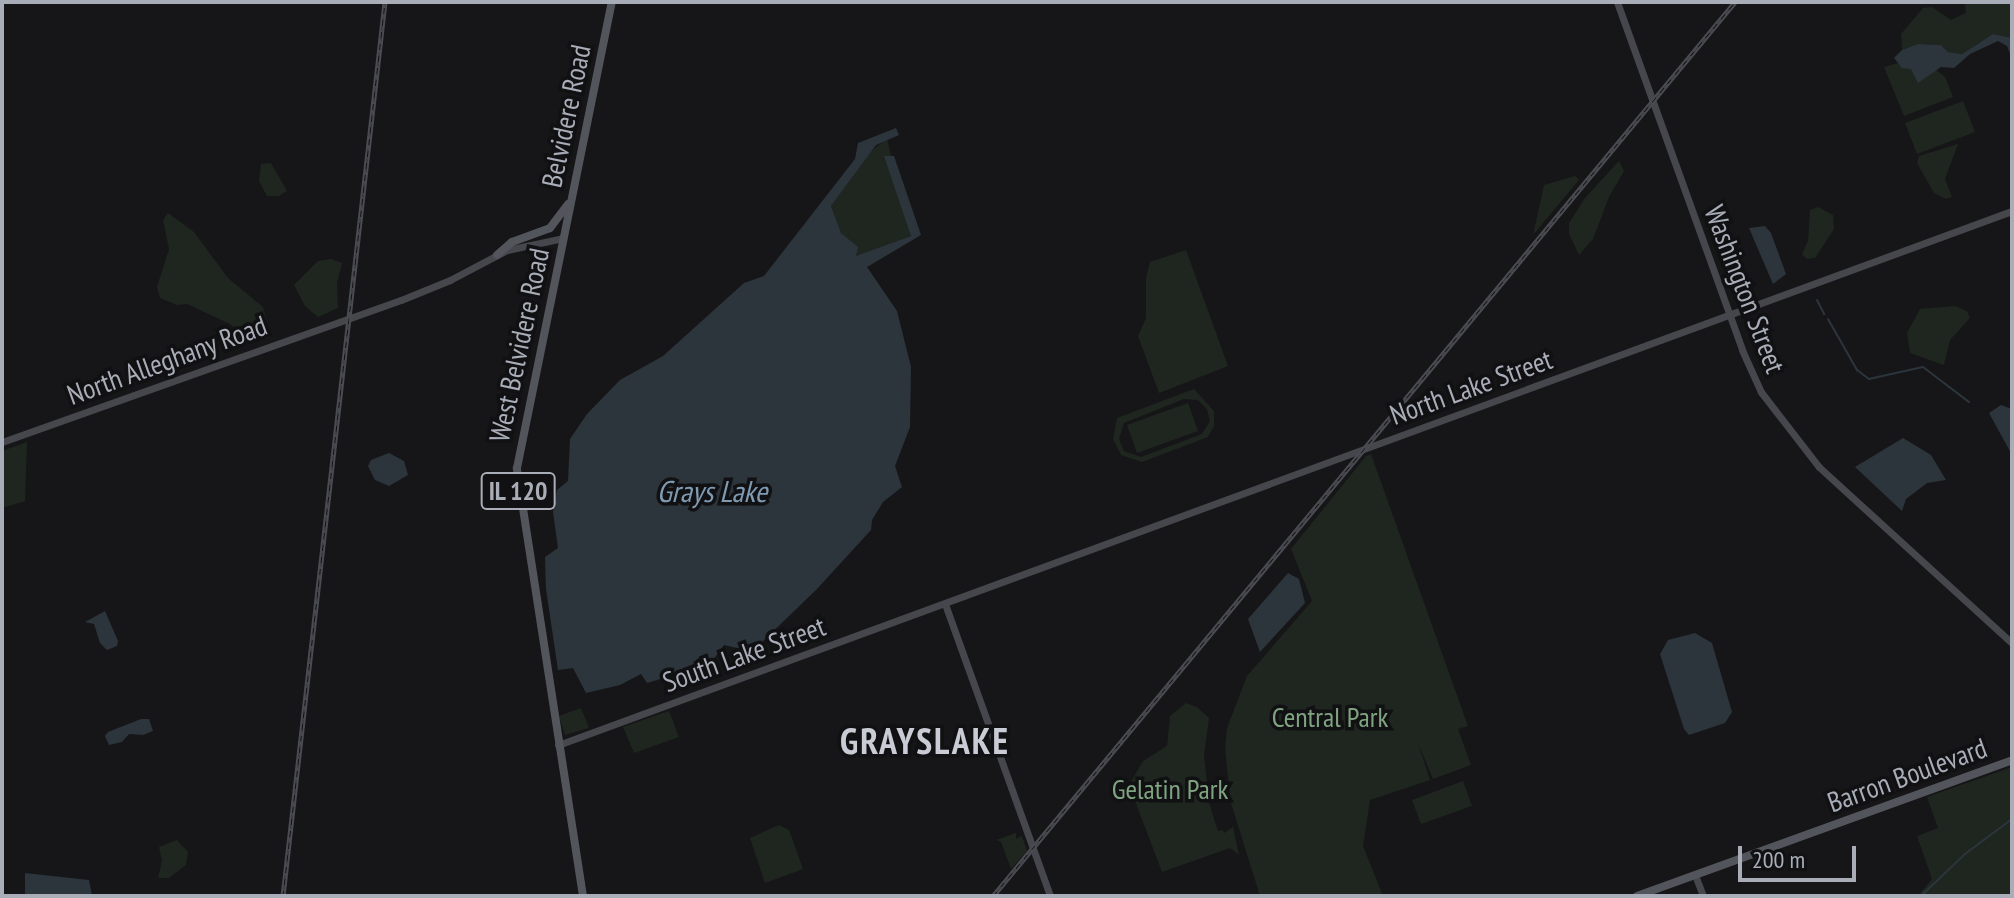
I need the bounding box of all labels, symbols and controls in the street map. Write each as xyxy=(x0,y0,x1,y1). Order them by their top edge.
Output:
street label: Belvidere Road xyxy=(535,42,597,190)
street label: Washington Street xyxy=(1698,200,1792,378)
street label: West Belvidere Road xyxy=(482,245,556,445)
street label: North Alleghany Road xyxy=(62,308,272,412)
street label: North Lake Street xyxy=(1385,342,1557,432)
road number: IL 120 xyxy=(480,469,556,513)
water label: Grays Lake xyxy=(657,473,767,509)
street label: South Lake Street xyxy=(658,609,830,699)
park label: Central Park xyxy=(1272,700,1388,734)
district label: GRAYSLAKE xyxy=(840,719,1010,763)
street label: Barron Boulevard xyxy=(1823,731,1991,819)
park label: Gelatin Park xyxy=(1112,772,1228,806)
scale bar xyxy=(1742,830,1860,880)
text: 200 m xyxy=(1752,844,1805,875)

